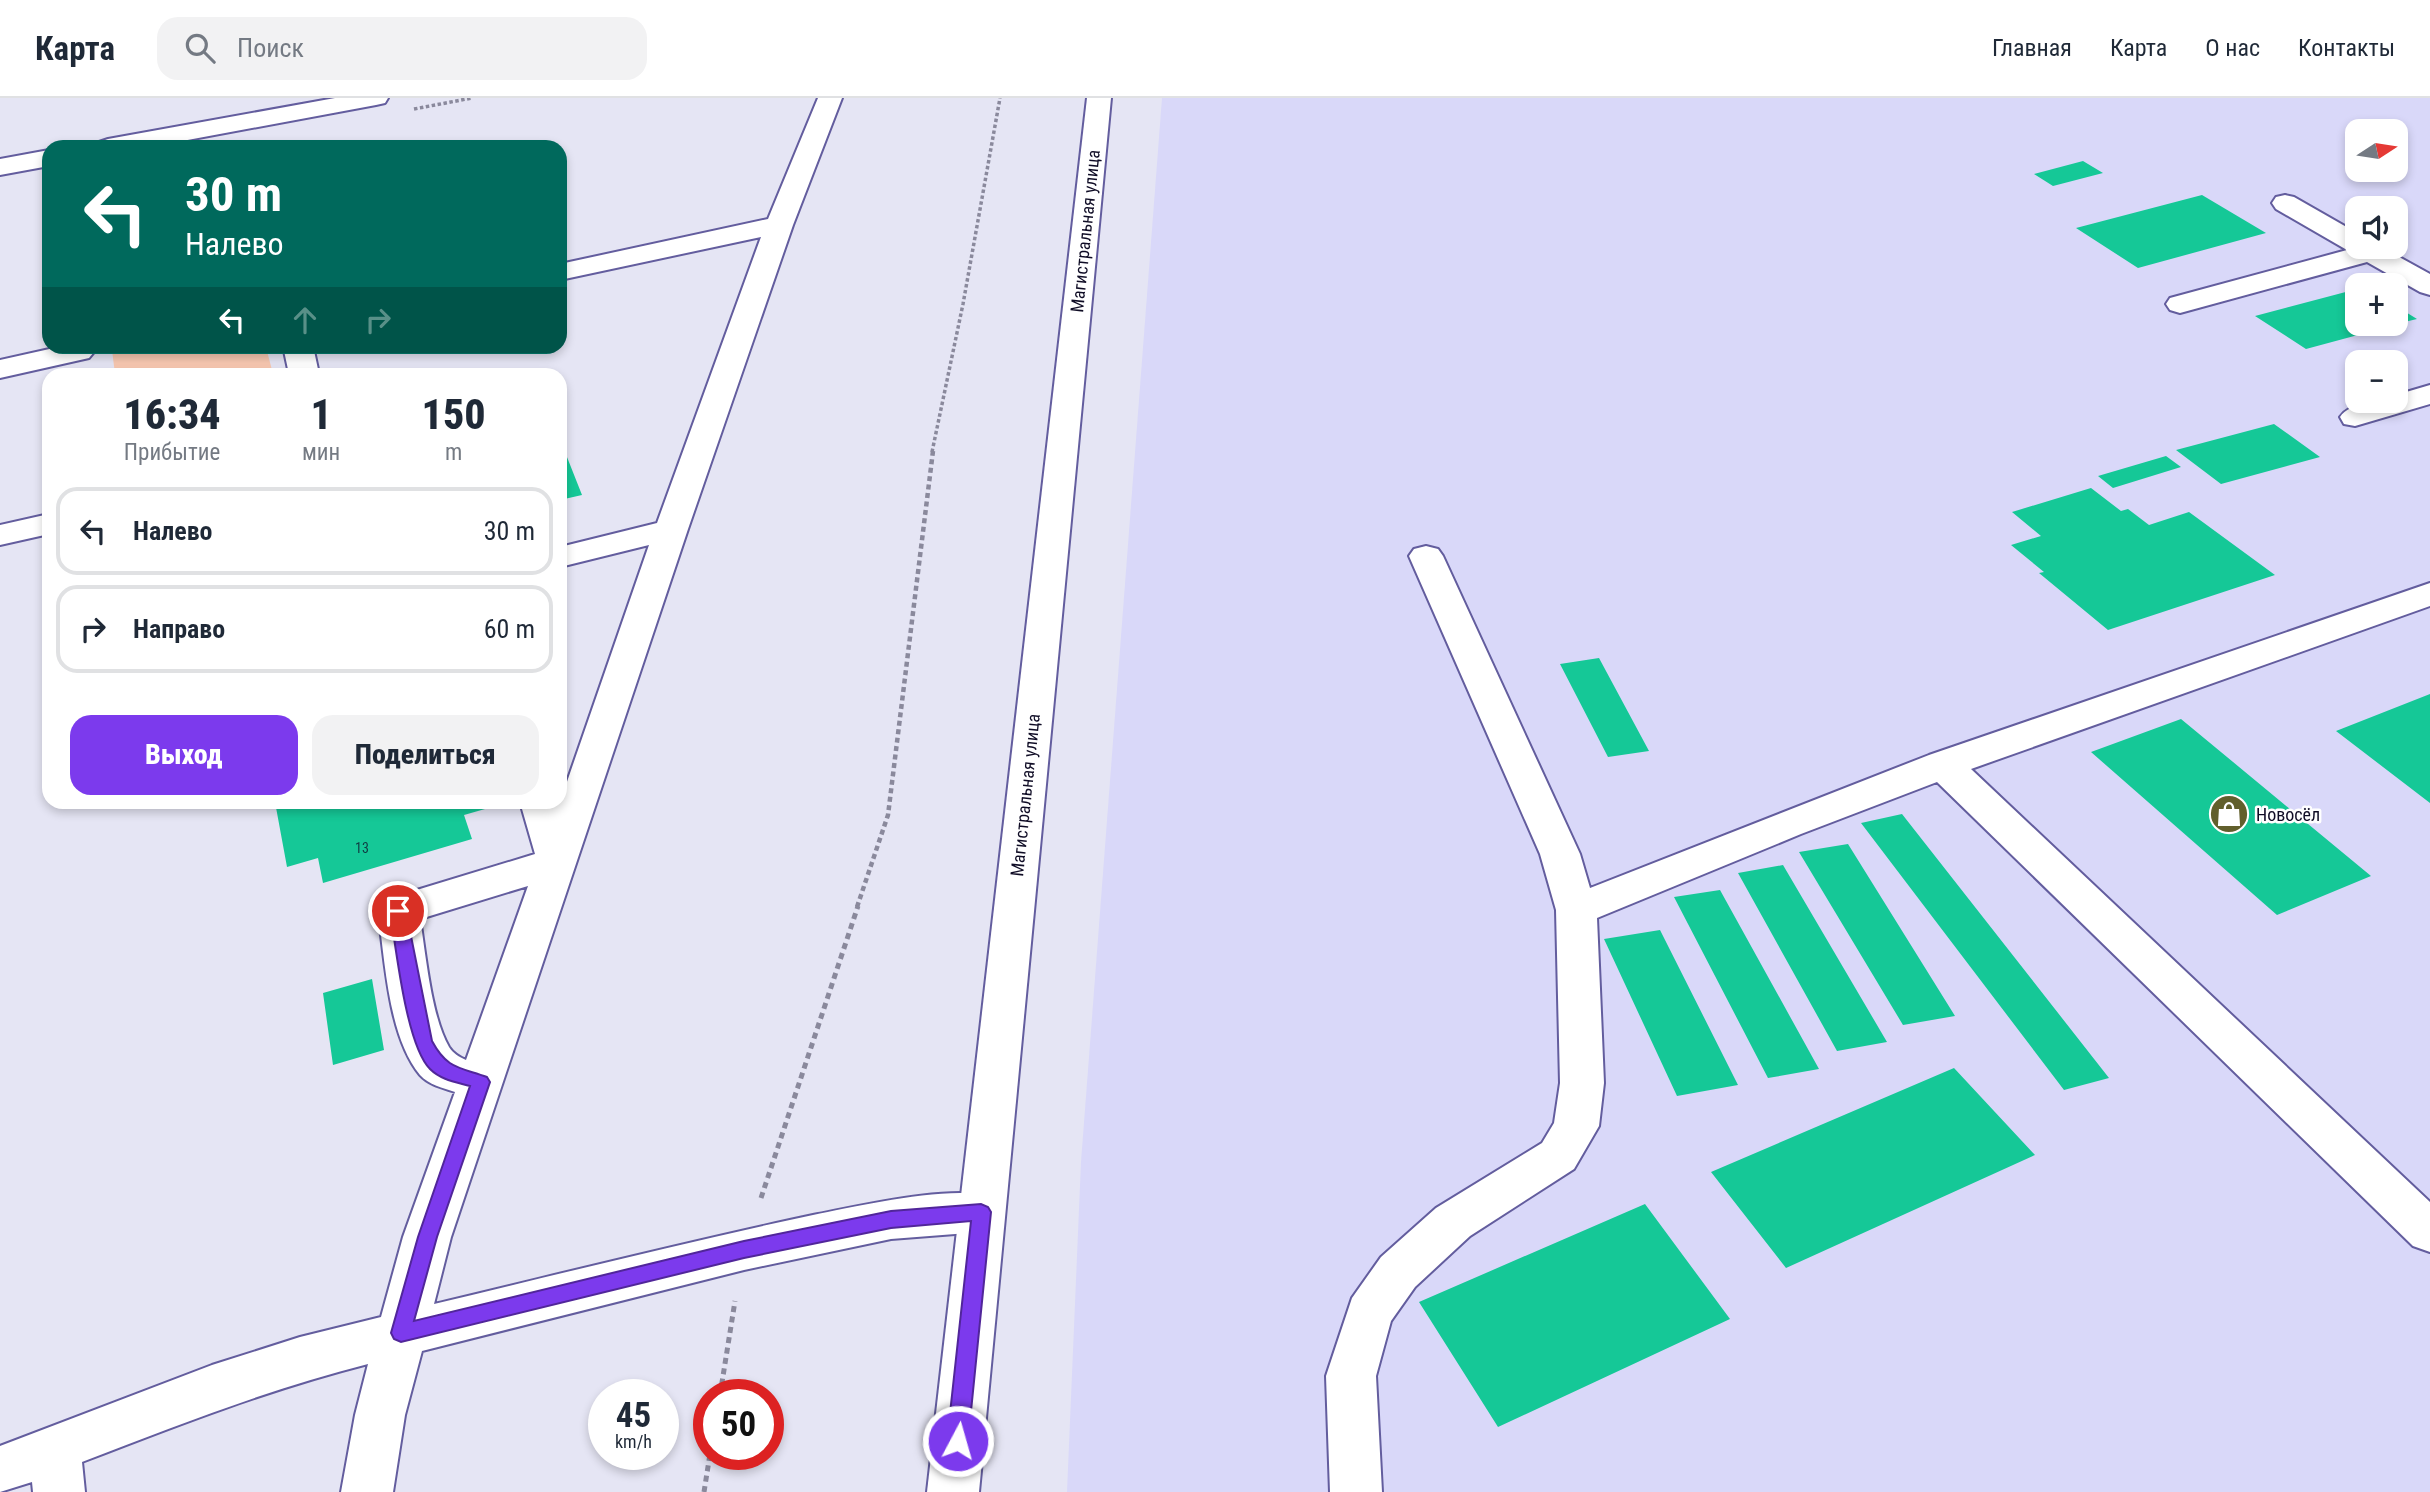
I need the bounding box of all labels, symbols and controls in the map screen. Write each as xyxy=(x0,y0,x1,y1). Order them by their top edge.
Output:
search box xyxy=(157,17,647,80)
text: Карта xyxy=(35,29,115,68)
icon: search xyxy=(181,29,219,67)
text: Поиск xyxy=(237,33,304,63)
text: Главная xyxy=(1992,34,2072,62)
text: Карта xyxy=(2110,34,2167,62)
text: О нас xyxy=(2205,34,2260,62)
text: Контакты xyxy=(2298,34,2395,62)
north arrow xyxy=(2345,119,2408,182)
map controls xyxy=(2345,119,2408,413)
street label: Магистральная улица xyxy=(1066,149,1104,313)
text: 30 m xyxy=(185,166,282,223)
icon: left xyxy=(70,168,161,259)
button: sound xyxy=(2345,196,2408,259)
text: Налево xyxy=(185,225,284,263)
button: + xyxy=(2345,273,2408,336)
icon: left xyxy=(213,301,251,339)
icon: ahead xyxy=(286,301,324,339)
icon: right xyxy=(359,301,397,339)
button: − xyxy=(2345,350,2408,413)
text: 16:34 xyxy=(123,390,221,439)
text: 1 xyxy=(310,390,332,439)
text: 150 xyxy=(422,390,486,439)
text: Прибытие xyxy=(124,439,220,466)
text: мин xyxy=(302,439,340,466)
text: m xyxy=(445,439,462,466)
icon: left xyxy=(74,512,112,550)
text: Налево xyxy=(133,516,213,546)
text: 30 m xyxy=(484,516,535,546)
icon: right xyxy=(74,610,112,648)
text: Направо xyxy=(133,614,225,644)
text: 60 m xyxy=(484,614,535,644)
street label: Магистральная улица xyxy=(1006,713,1044,877)
button: Выход xyxy=(70,715,298,795)
button: Поделиться xyxy=(312,715,539,795)
shop icon: Новосёл xyxy=(2208,793,2250,835)
place label: Новосёл xyxy=(2256,804,2320,825)
house number: 13 xyxy=(355,840,369,856)
pin xyxy=(368,881,428,941)
icon: arrive xyxy=(379,892,417,930)
speed limit sign: 50 xyxy=(693,1379,784,1470)
text: 45 xyxy=(616,1395,651,1436)
position arrow xyxy=(921,1404,995,1478)
text: km/h xyxy=(615,1431,652,1452)

